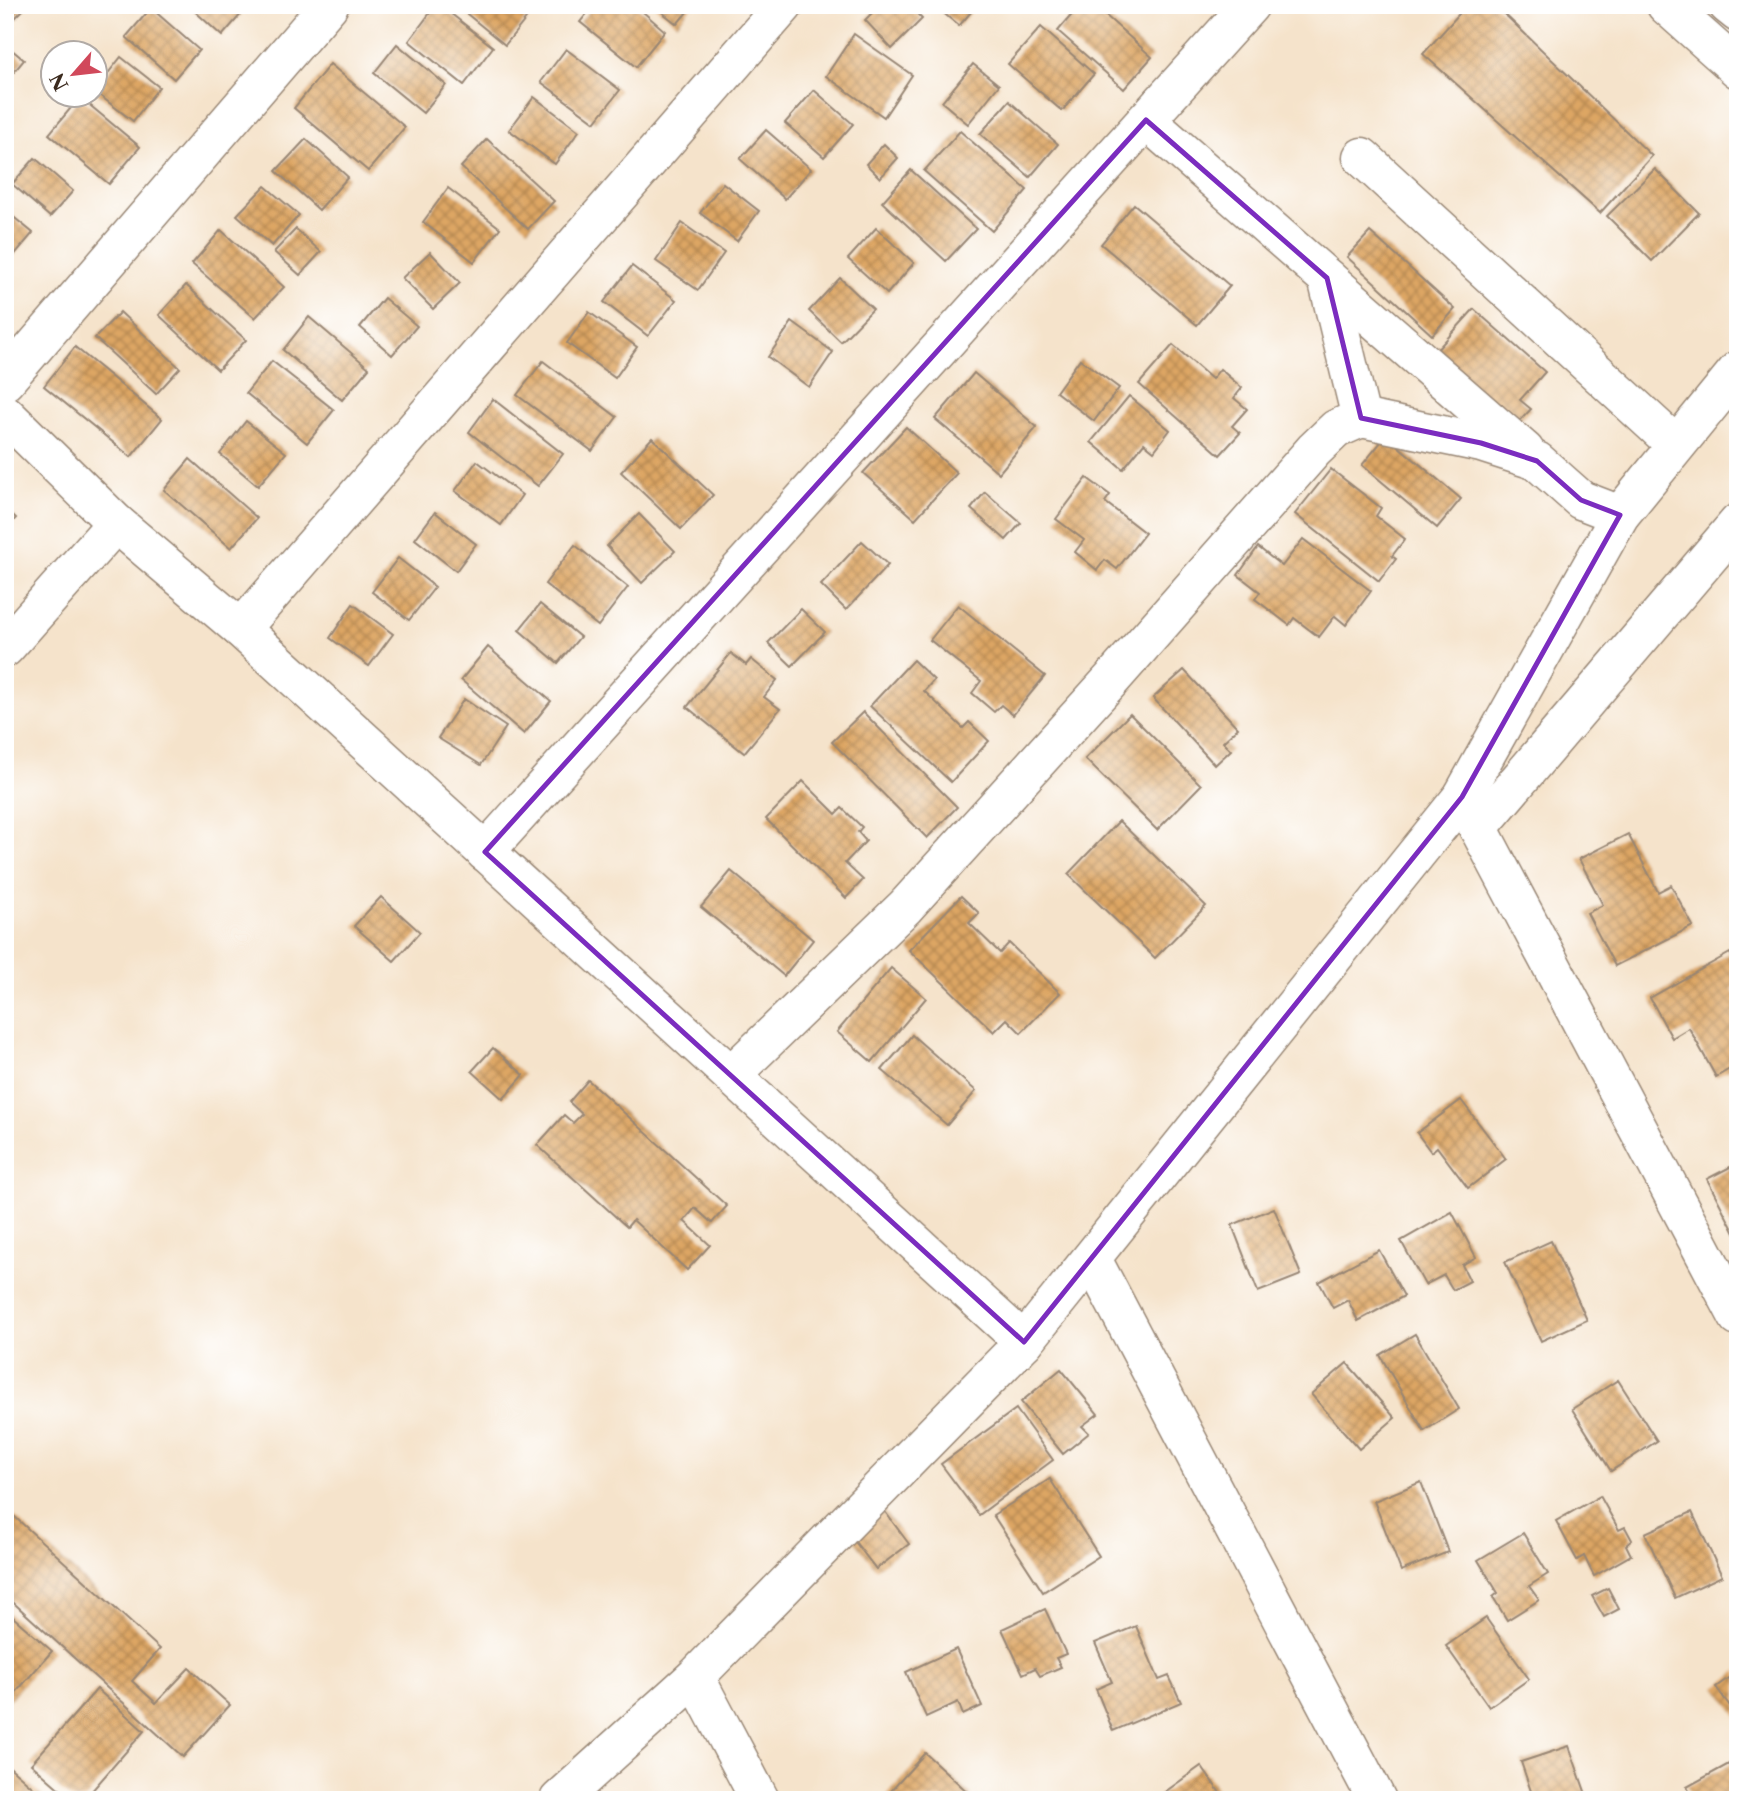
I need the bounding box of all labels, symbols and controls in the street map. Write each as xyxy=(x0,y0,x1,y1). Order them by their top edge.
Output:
north arrow xyxy=(38,38,108,108)
text: N xyxy=(45,69,73,94)

